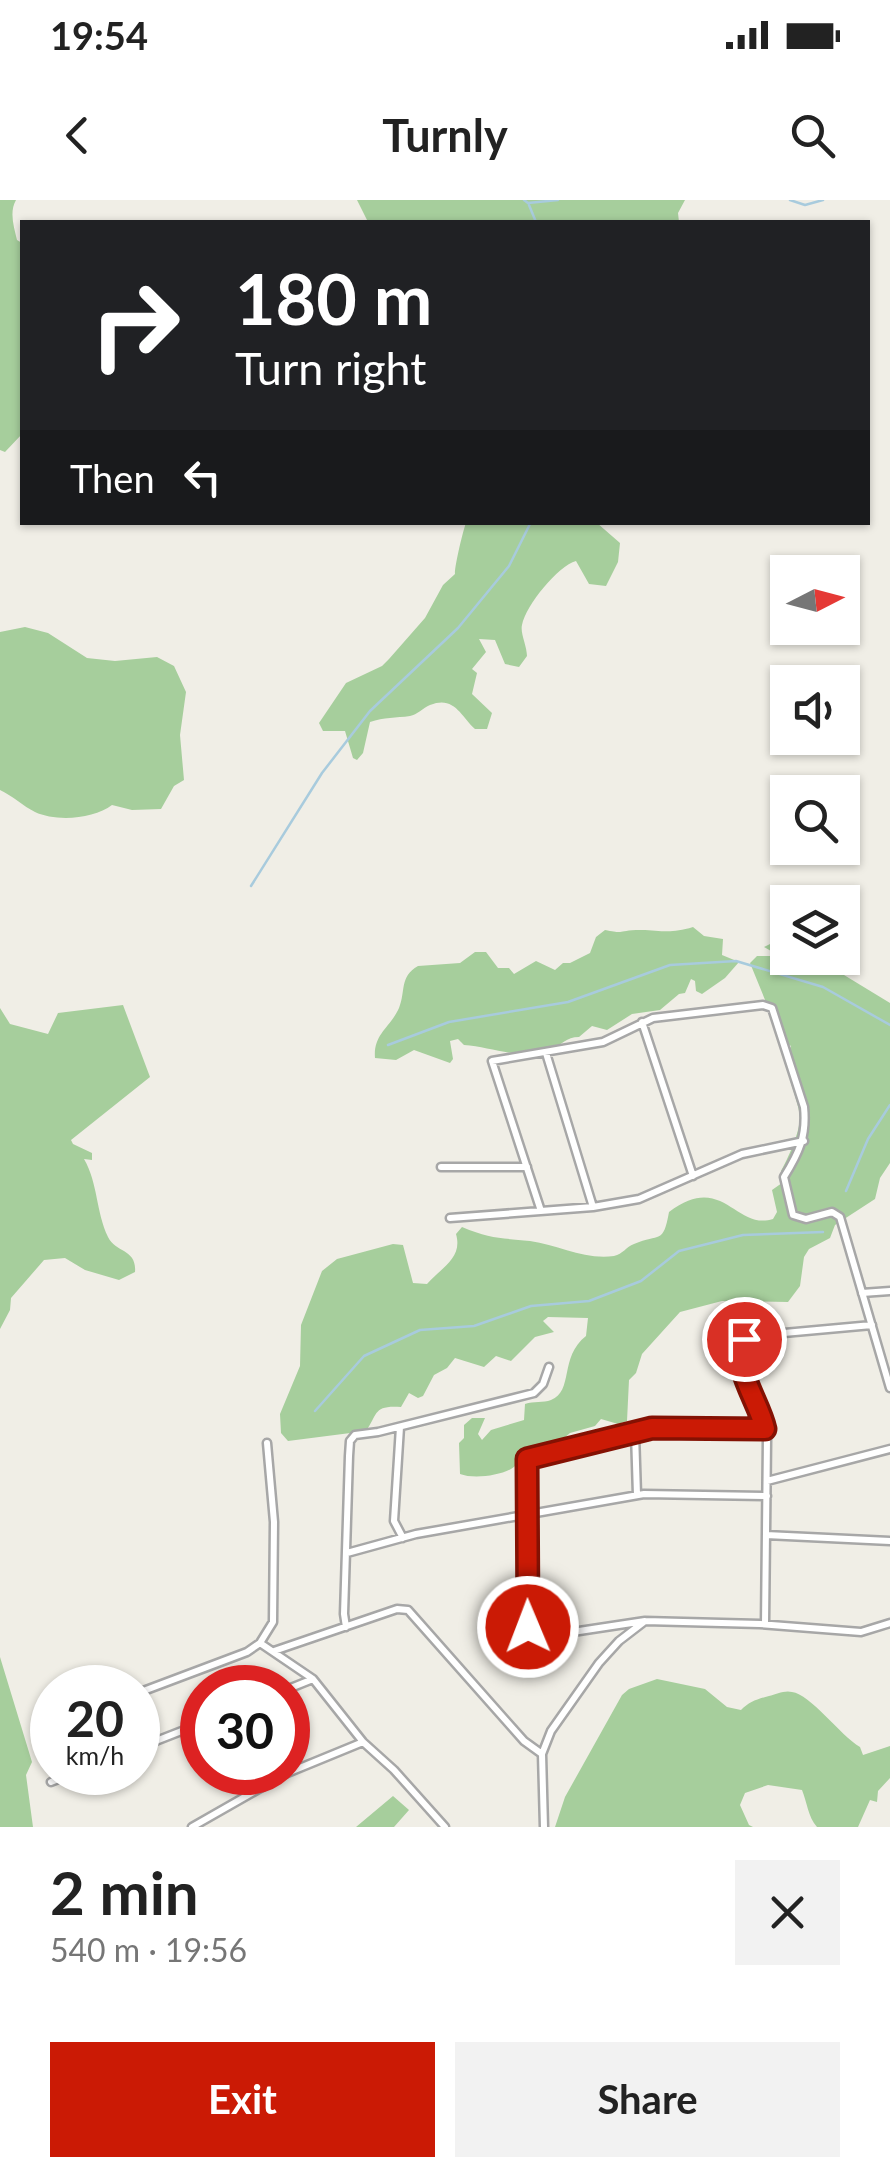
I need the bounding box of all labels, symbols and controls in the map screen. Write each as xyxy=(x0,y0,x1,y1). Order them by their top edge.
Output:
text: 19:54 xyxy=(50,12,148,58)
icon: back xyxy=(50,108,105,163)
text: Turnly xyxy=(382,108,508,162)
icon: search xyxy=(785,108,840,163)
text: 180 m xyxy=(235,256,432,340)
icon: right xyxy=(70,260,200,390)
text: Turn right xyxy=(235,341,426,395)
icon: left xyxy=(175,450,230,505)
text: Then xyxy=(70,455,155,501)
north arrow xyxy=(770,555,860,645)
map controls xyxy=(770,555,860,975)
button: sound xyxy=(770,665,860,755)
button: search xyxy=(770,775,860,865)
button: layers xyxy=(770,885,860,975)
pin xyxy=(702,1297,787,1382)
icon: arrive xyxy=(717,1312,772,1367)
position arrow xyxy=(476,1575,580,1679)
speed limit sign: 30 xyxy=(180,1665,310,1795)
text: 20 xyxy=(66,1688,124,1748)
text: km/h xyxy=(66,1740,124,1770)
text: 2 min xyxy=(50,1856,199,1928)
button: close xyxy=(735,1860,840,1965)
text: 540 m · 19:56 xyxy=(50,1930,247,1969)
button: Exit xyxy=(50,2042,435,2157)
button: Share xyxy=(455,2042,840,2157)

